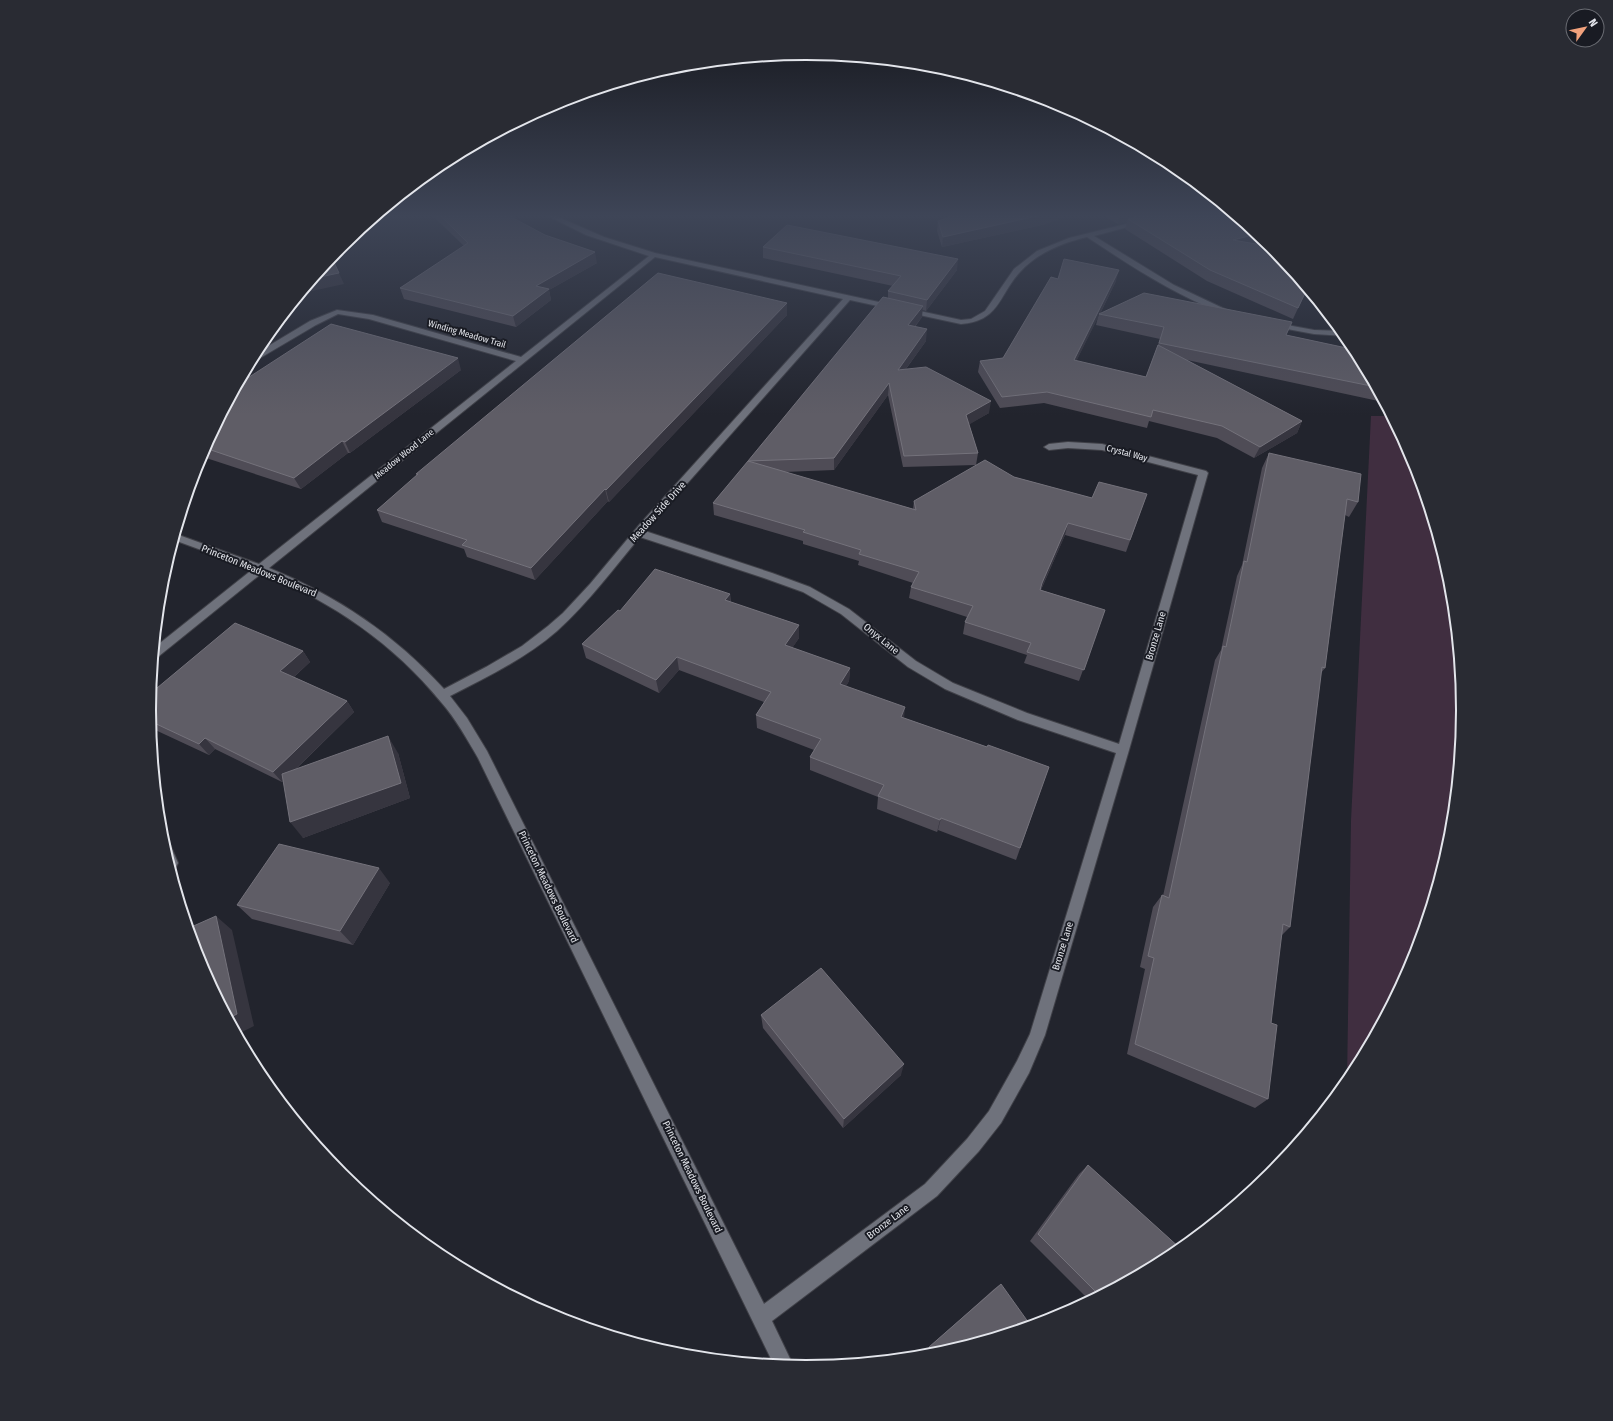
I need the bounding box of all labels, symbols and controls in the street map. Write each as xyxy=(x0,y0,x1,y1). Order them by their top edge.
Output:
north arrow xyxy=(1565,8,1605,48)
text: N xyxy=(1586,17,1600,29)
street label: Winding Meadow Trail xyxy=(427,318,508,350)
street label: Meadow Wood Lane xyxy=(372,427,436,481)
street label: Crystal Way xyxy=(1106,443,1148,463)
street label: Meadow Side Drive xyxy=(628,479,688,545)
street label: Princeton Meadows Boulevard xyxy=(200,542,318,600)
street label: Bronze Lane xyxy=(1143,610,1169,662)
street label: Onyx Lane xyxy=(861,621,901,657)
street label: Princeton Meadows Boulevard xyxy=(516,829,580,945)
street label: Bronze Lane xyxy=(1050,920,1076,972)
street label: Princeton Meadows Boulevard xyxy=(660,1119,724,1235)
street label: Bronze Lane xyxy=(864,1202,912,1242)

